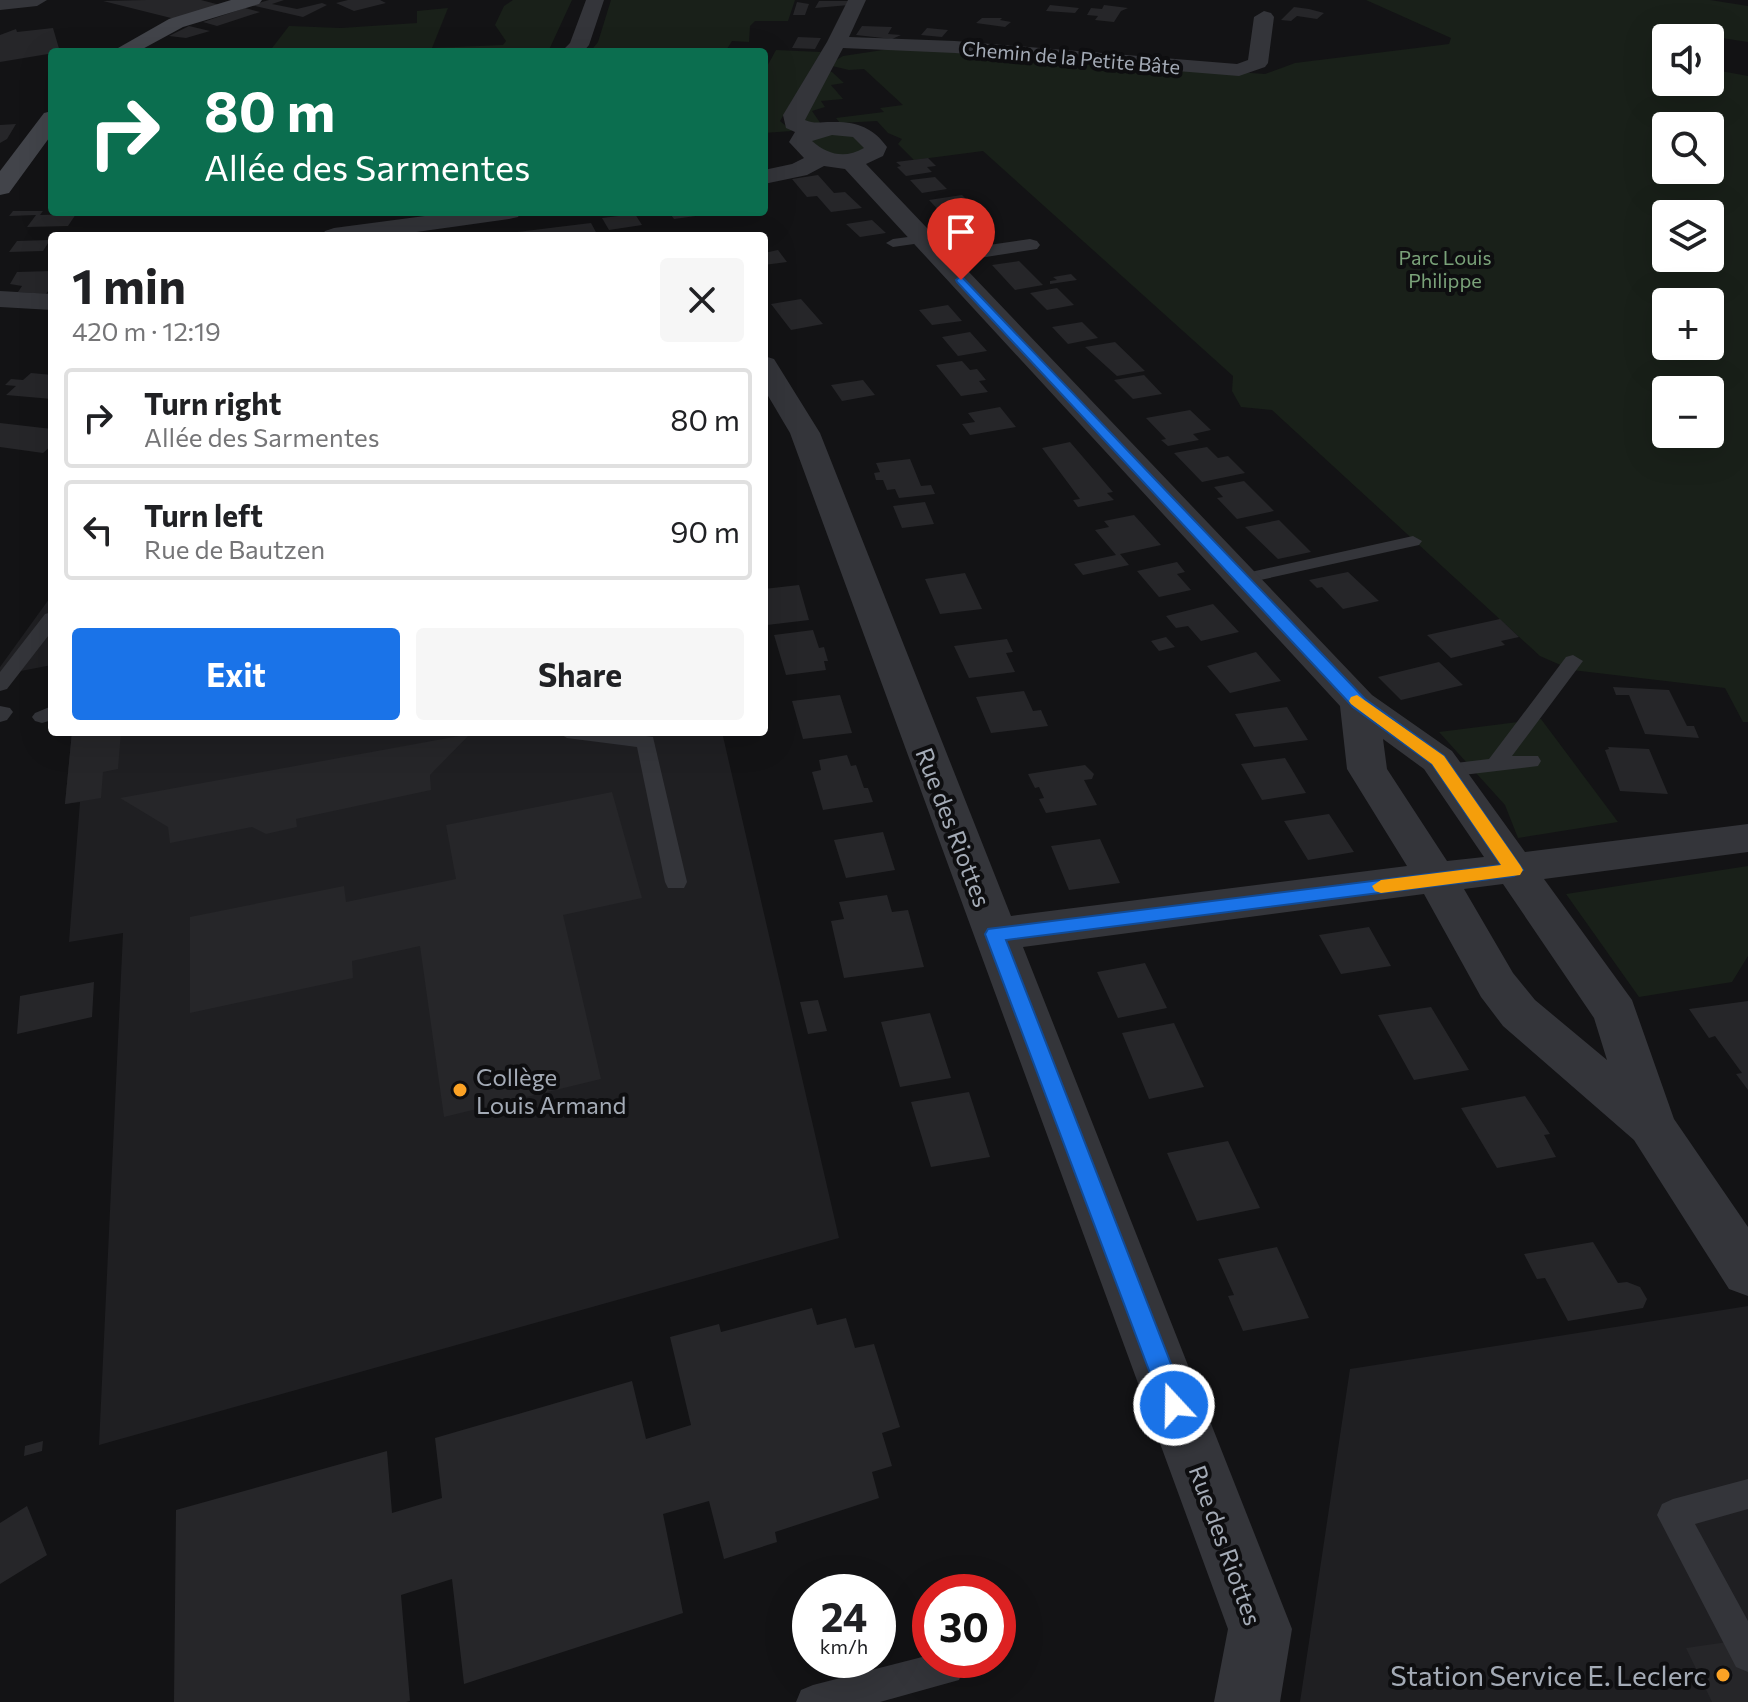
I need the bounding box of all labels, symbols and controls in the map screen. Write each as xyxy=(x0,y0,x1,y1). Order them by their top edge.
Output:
map controls xyxy=(1652,24,1724,448)
button: sound xyxy=(1652,24,1724,96)
street label: Chemin de la Petite Bâte xyxy=(961,35,1181,79)
text: 80 m xyxy=(204,75,335,144)
icon: right xyxy=(72,80,176,184)
button: search xyxy=(1652,112,1724,184)
text: Allée des Sarmentes xyxy=(204,144,530,188)
pin xyxy=(927,198,995,280)
button: layers xyxy=(1652,200,1724,272)
icon: arrive xyxy=(939,210,983,254)
park label: Parc Louis Philippe xyxy=(1398,245,1492,292)
text: 1 min xyxy=(72,255,186,314)
button: close xyxy=(660,258,744,342)
button: + xyxy=(1652,288,1724,360)
text: 420 m · 12:19 xyxy=(72,315,221,346)
button: − xyxy=(1652,376,1724,448)
text: Turn right xyxy=(144,384,281,421)
icon: right xyxy=(76,396,120,440)
text: 80 m xyxy=(670,400,740,437)
text: Allée des Sarmentes xyxy=(144,421,380,452)
text: Turn left xyxy=(144,496,263,533)
icon: left xyxy=(76,508,120,552)
text: 90 m xyxy=(670,512,740,549)
text: Rue de Bautzen xyxy=(144,533,325,564)
button: Exit xyxy=(72,628,400,720)
button: Share xyxy=(416,628,744,720)
street label: Rue des Riottes xyxy=(910,743,998,911)
place label: Collège Louis Armand xyxy=(476,1062,626,1119)
marker: Collège Louis Armand xyxy=(451,1081,469,1099)
position arrow xyxy=(1132,1363,1216,1447)
street label: Rue des Riottes xyxy=(1184,1461,1268,1629)
speed limit sign: 30 xyxy=(912,1574,1016,1678)
text: 24 xyxy=(821,1591,867,1640)
text: km/h xyxy=(820,1634,868,1658)
place label: Station Service E. Leclerc xyxy=(1390,1658,1707,1692)
marker: Station Service E. Leclerc xyxy=(1714,1666,1732,1684)

